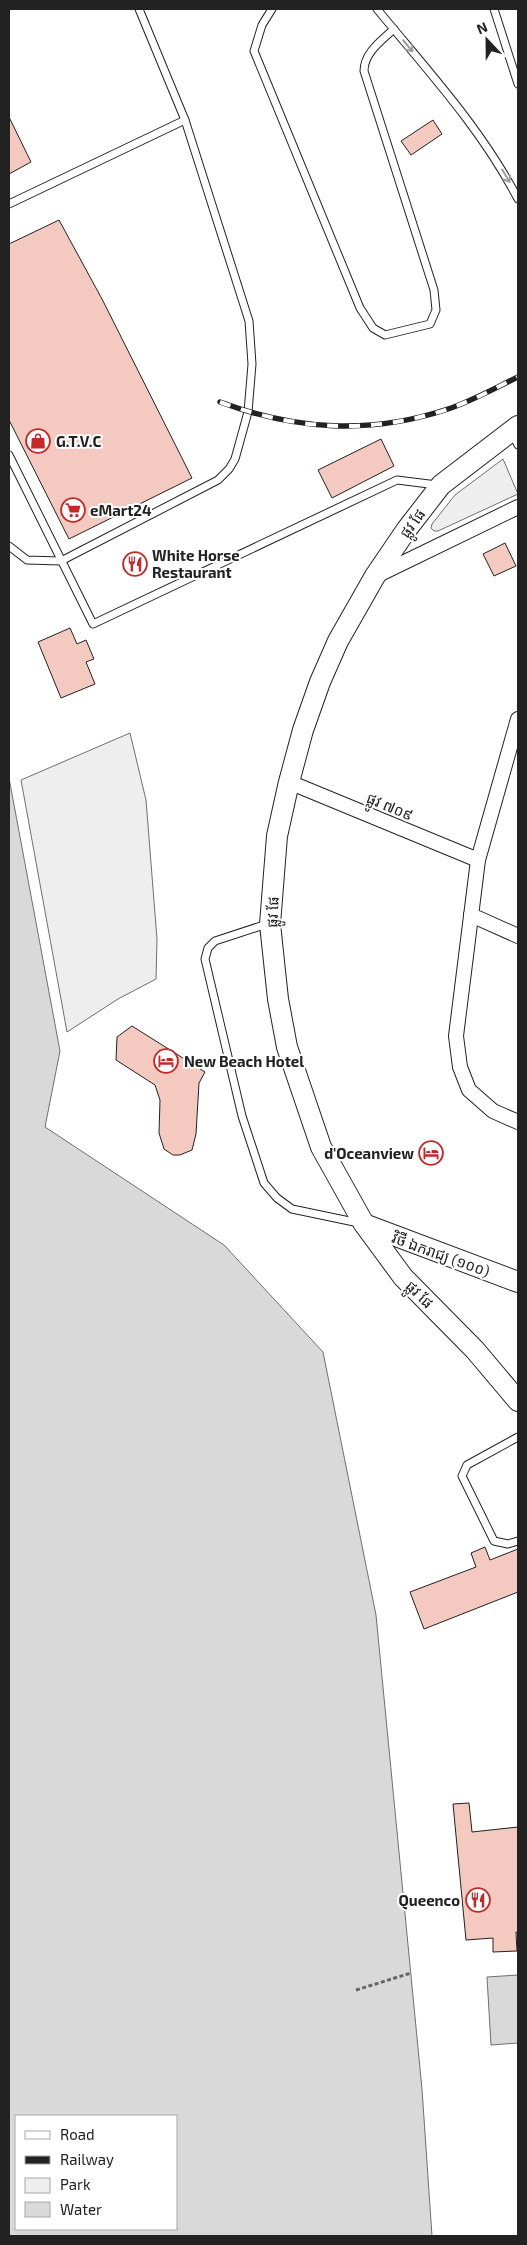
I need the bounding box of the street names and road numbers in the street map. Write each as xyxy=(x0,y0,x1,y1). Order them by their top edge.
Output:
street label: ផ្លូវ ផែ xyxy=(395,505,433,544)
street label: ផ្លូវ ៧០៩ xyxy=(362,788,416,829)
street label: ផ្លូវ ផែ xyxy=(262,896,287,929)
street label: វិថី ឯករាជ្យ (១០០) xyxy=(389,1228,492,1281)
street label: ផ្លូវ ផែ xyxy=(399,1276,438,1315)

